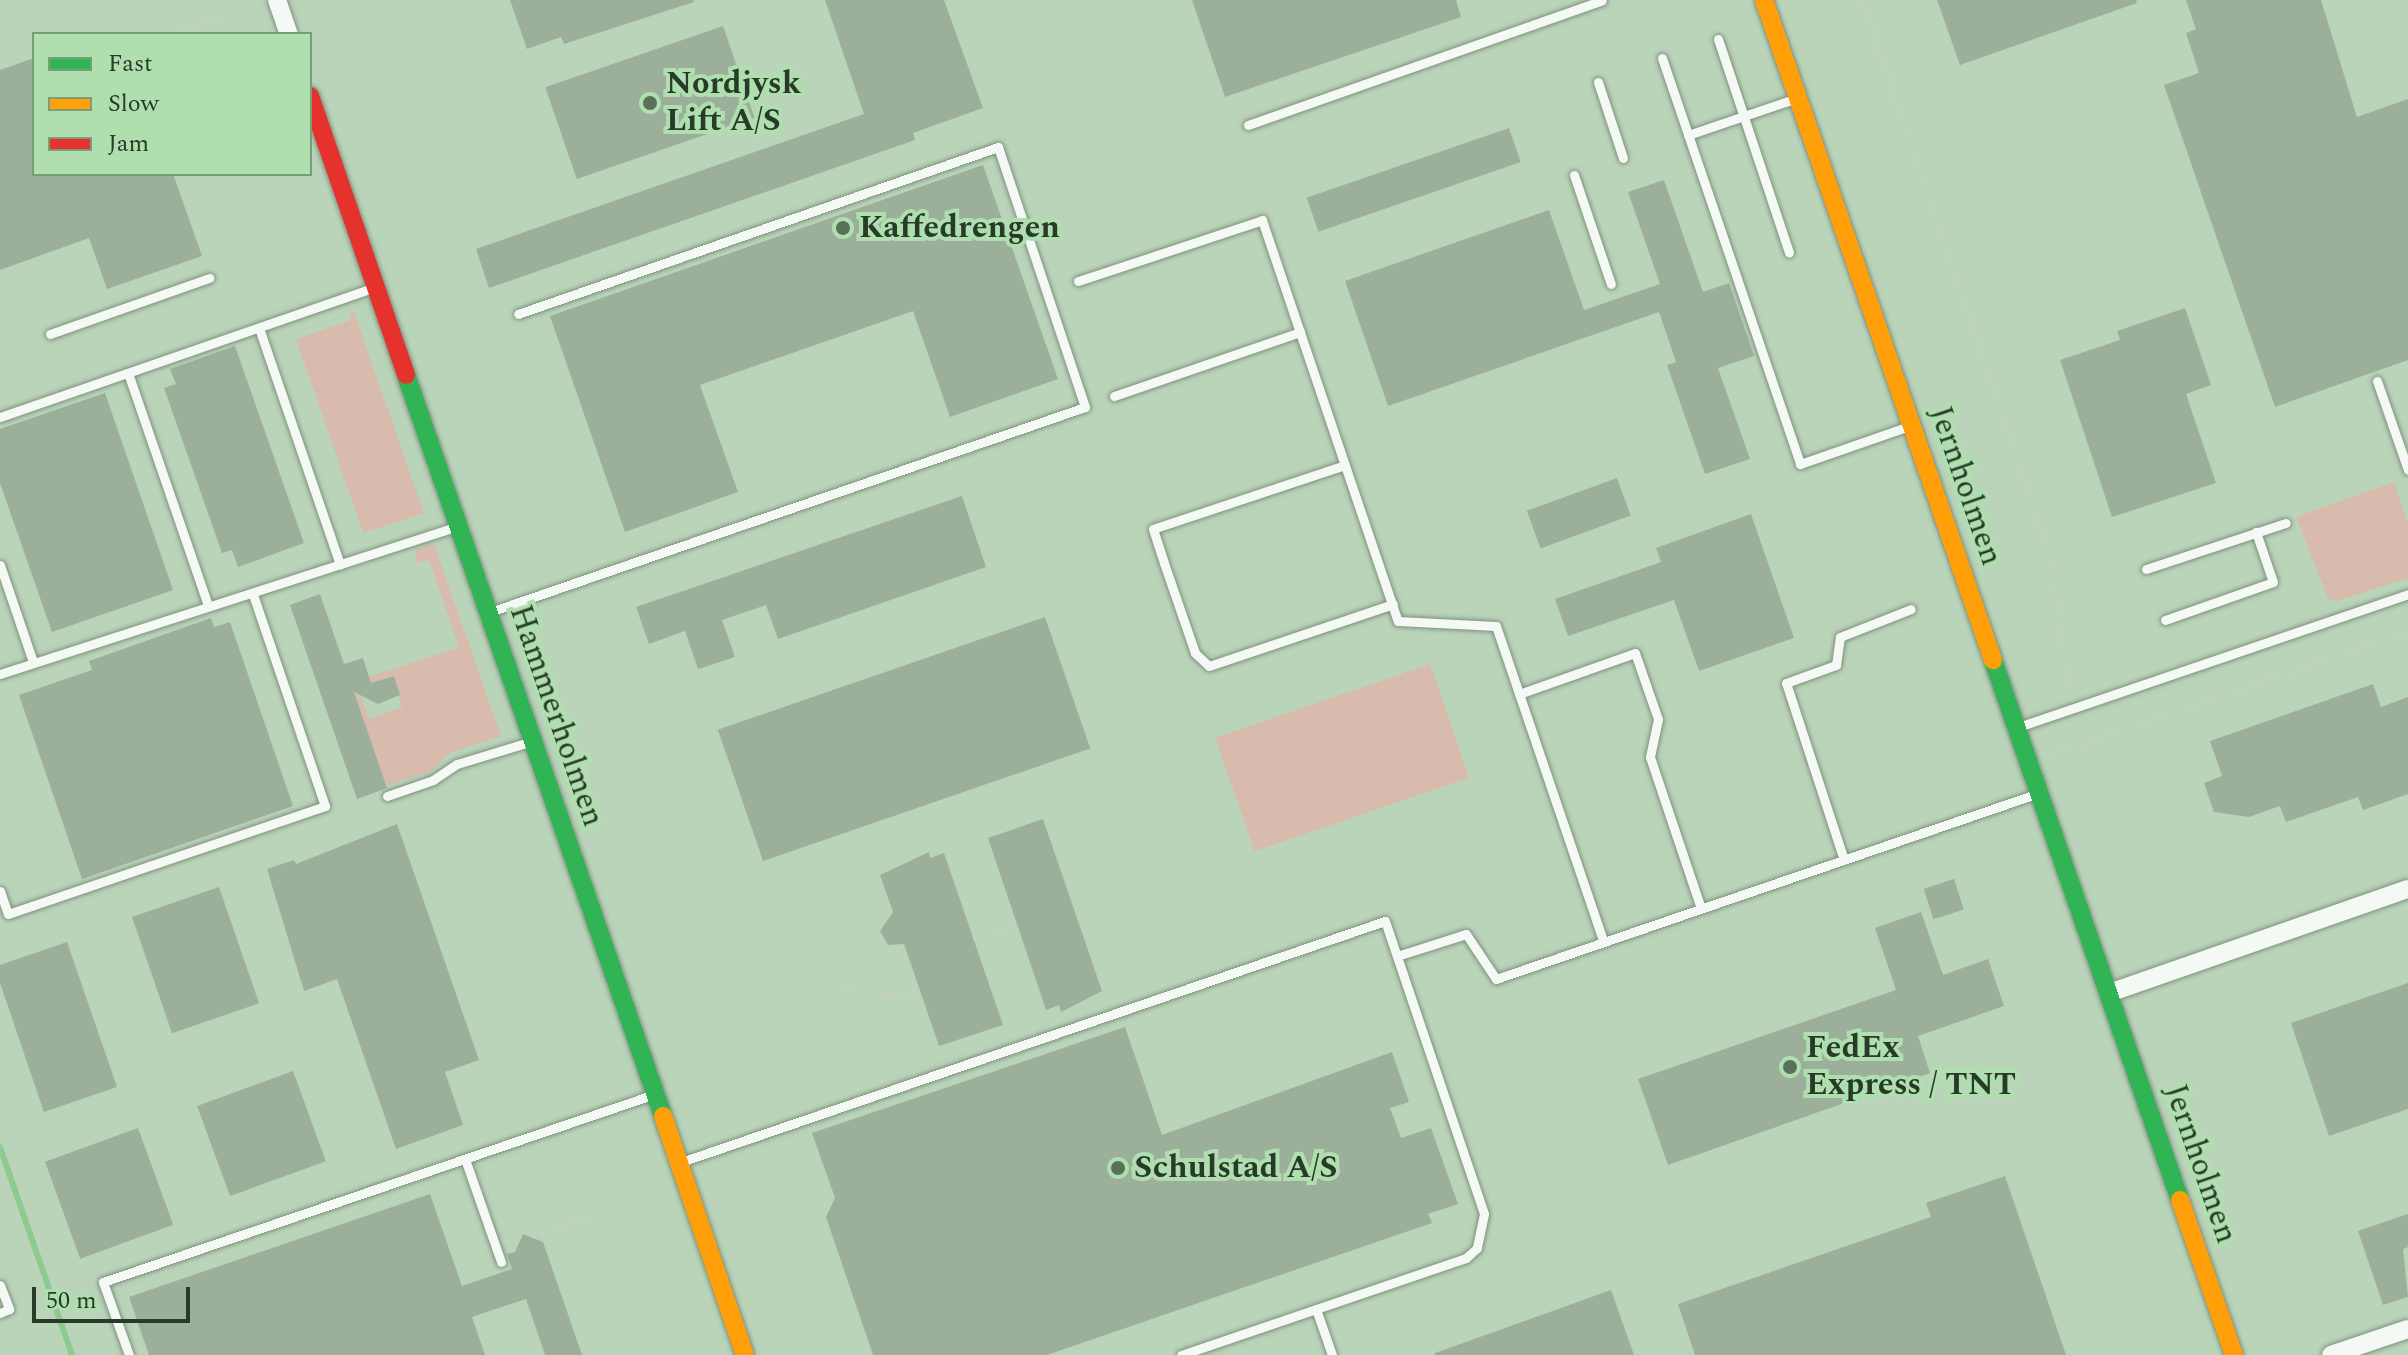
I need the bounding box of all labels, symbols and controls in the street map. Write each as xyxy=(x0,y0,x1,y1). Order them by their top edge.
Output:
legend xyxy=(32,32,312,176)
text: Fast xyxy=(108,46,153,82)
place label: Nordjysk Lift A/S xyxy=(666,66,801,141)
text: Slow xyxy=(108,86,159,122)
marker: Nordjysk Lift A/S xyxy=(641,94,659,112)
text: Jam xyxy=(108,126,149,162)
place label: Kaffedrengen xyxy=(859,209,1060,247)
marker: Kaffedrengen xyxy=(834,219,852,237)
street label: Jernholmen xyxy=(1920,401,2010,571)
street label: Hammerholmen xyxy=(500,600,612,832)
place label: FedEx Express / TNT xyxy=(1806,1030,2016,1105)
marker: FedEx Express / TNT xyxy=(1781,1058,1799,1076)
street label: Jernholmen xyxy=(2155,1079,2245,1249)
place label: Schulstad A/S xyxy=(1134,1149,1338,1187)
marker: Schulstad A/S xyxy=(1109,1159,1127,1177)
scale bar xyxy=(36,1271,194,1321)
text: 50 m xyxy=(46,1283,97,1319)

